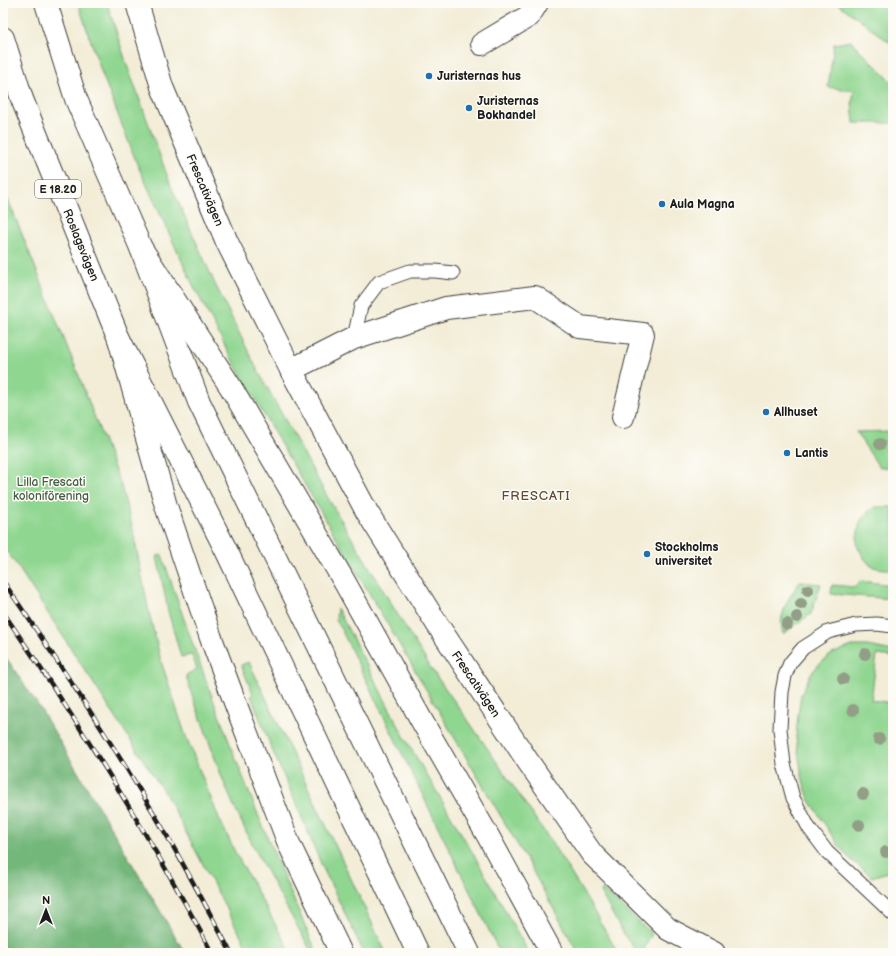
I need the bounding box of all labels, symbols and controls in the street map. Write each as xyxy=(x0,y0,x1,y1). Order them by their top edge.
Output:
place label: Juristernas hus xyxy=(437,69,521,84)
marker: Juristernas hus xyxy=(424,71,434,81)
place label: Juristernas Bokhandel xyxy=(477,94,539,123)
marker: Juristernas Bokhandel xyxy=(464,103,474,113)
street label: Frescativägen xyxy=(183,152,227,229)
road number: E 18.20 xyxy=(35,180,81,198)
place label: Aula Magna xyxy=(669,197,735,212)
marker: Aula Magna xyxy=(657,199,667,209)
street label: Roslagsvägen xyxy=(59,207,102,284)
place label: Allhuset xyxy=(773,405,817,420)
marker: Allhuset xyxy=(761,407,771,417)
place label: Lantis xyxy=(795,446,828,461)
marker: Lantis xyxy=(782,448,792,458)
park label: Lilla Frescati koloniförening xyxy=(13,475,89,504)
district label: FRESCATI xyxy=(501,488,571,504)
place label: Stockholms universitet xyxy=(655,540,718,569)
marker: Stockholms universitet xyxy=(642,549,652,559)
street label: Frescativägen xyxy=(448,648,503,720)
north arrow xyxy=(26,890,66,930)
text: N xyxy=(42,894,50,907)

